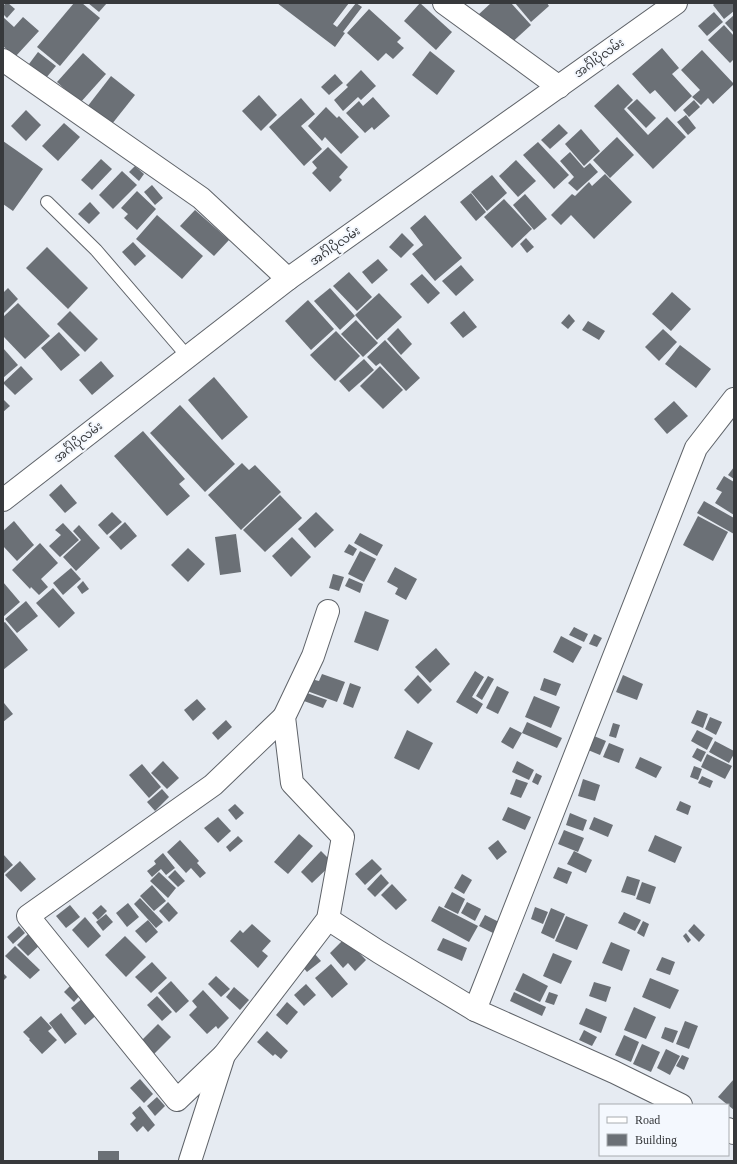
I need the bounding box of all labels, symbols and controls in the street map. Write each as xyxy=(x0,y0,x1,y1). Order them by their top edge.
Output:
street label: အင်္ဂါပိုလမ်း xyxy=(570,34,628,83)
street label: အင်္ဂါပိုလမ်း xyxy=(306,222,364,271)
street label: အင်္ဂါပိုလမ်း xyxy=(50,417,107,468)
legend xyxy=(599,1104,729,1156)
text: Road xyxy=(635,1113,660,1127)
text: Building xyxy=(635,1133,677,1147)

